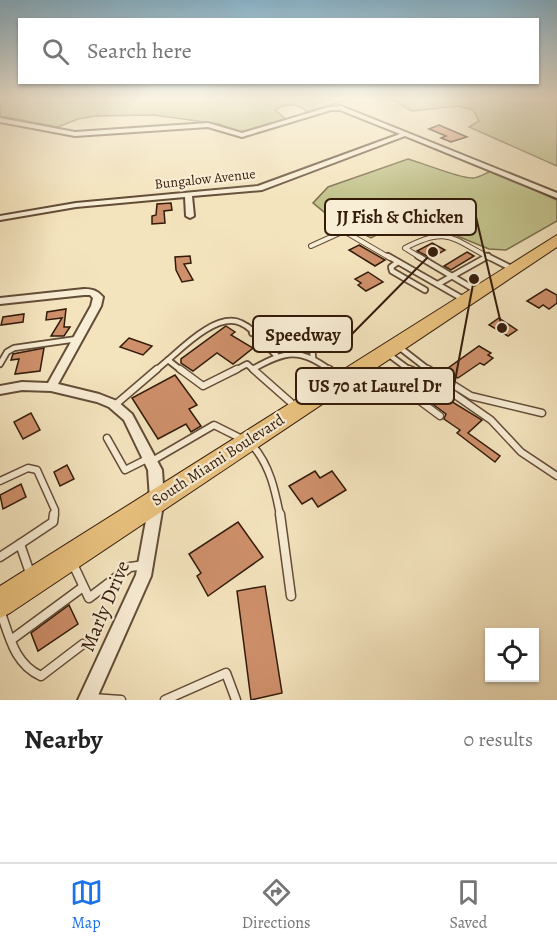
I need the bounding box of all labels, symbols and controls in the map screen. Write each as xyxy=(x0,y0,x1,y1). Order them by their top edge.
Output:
search box xyxy=(18,18,539,84)
icon: search xyxy=(39,35,72,68)
text: Search here xyxy=(87,36,192,66)
street label: Bungalow Avenue xyxy=(154,164,256,194)
callout: JJ Fish & Chicken xyxy=(325,199,476,235)
text: JJ Fish & Chicken xyxy=(336,205,464,229)
callout: Speedway xyxy=(253,316,352,352)
text: Speedway xyxy=(265,323,341,347)
callout: US 70 at Laurel Dr xyxy=(296,368,454,404)
text: US 70 at Laurel Dr xyxy=(308,374,442,398)
street label: South Miami Boulevard xyxy=(147,409,289,511)
street label: Marly Drive xyxy=(74,556,136,656)
map controls xyxy=(485,628,539,682)
button: locate xyxy=(485,628,539,682)
text: Nearby xyxy=(24,722,103,757)
text: 0 results xyxy=(464,726,533,753)
tab: Map xyxy=(70,876,103,934)
tab: Directions xyxy=(242,876,310,934)
tab: Saved xyxy=(449,876,487,934)

